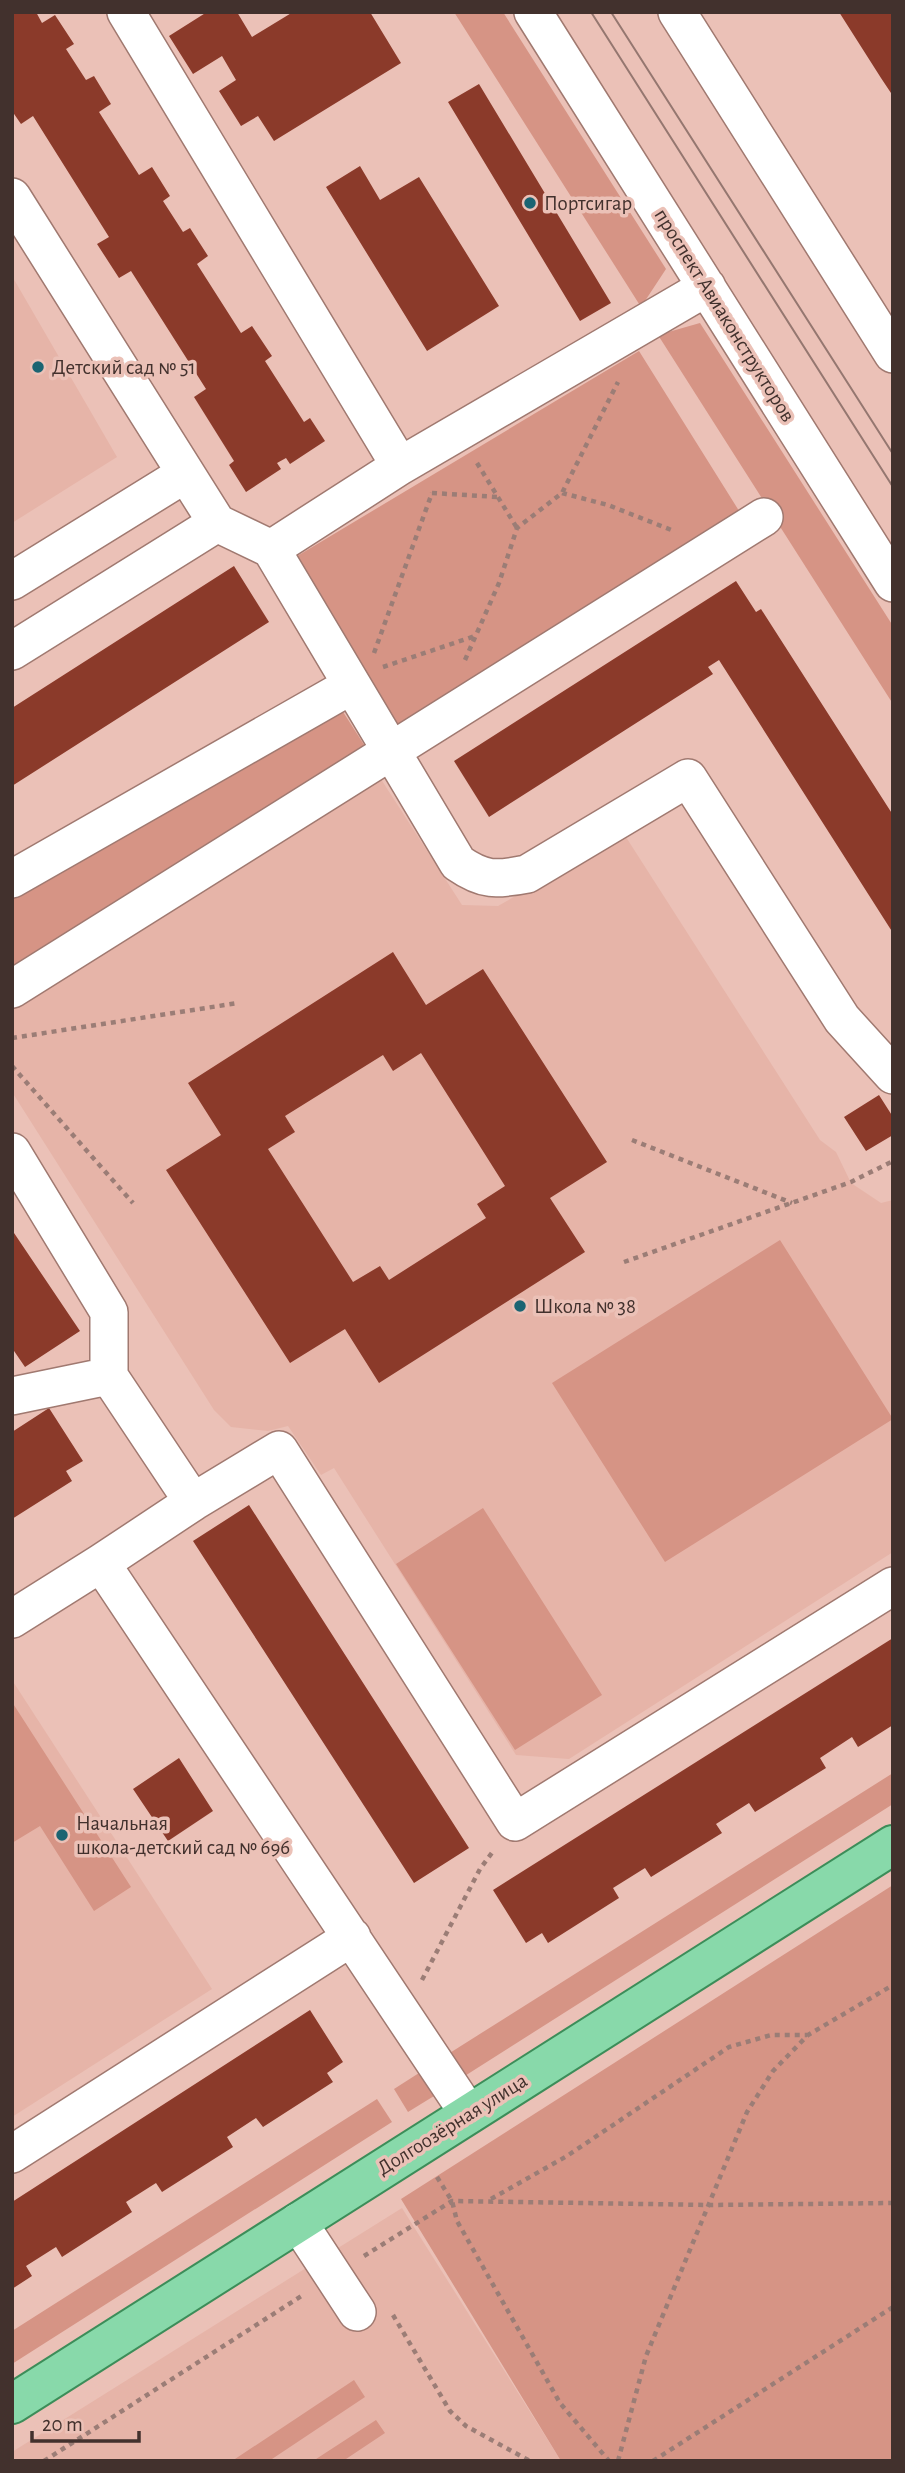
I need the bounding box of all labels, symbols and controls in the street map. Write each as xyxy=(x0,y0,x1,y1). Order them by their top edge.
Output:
place label: Портсигар xyxy=(544,193,632,214)
marker: Портсигар xyxy=(522,195,538,211)
street label: проспект Авиаконструкторов xyxy=(650,205,799,426)
place label: Детский сад № 51 xyxy=(52,357,196,378)
marker: Детский сад № 51 xyxy=(30,359,46,375)
place label: Школа № 38 xyxy=(534,1296,636,1317)
marker: Школа № 38 xyxy=(512,1298,528,1314)
place label: Начальная школа-детский сад № 696 xyxy=(76,1813,290,1858)
marker: Начальная школа-детский сад № 696 xyxy=(54,1827,70,1843)
street label: Долгоозёрная улица xyxy=(374,2070,531,2179)
scale bar xyxy=(32,2400,138,2444)
text: 20 m xyxy=(42,2414,83,2435)

